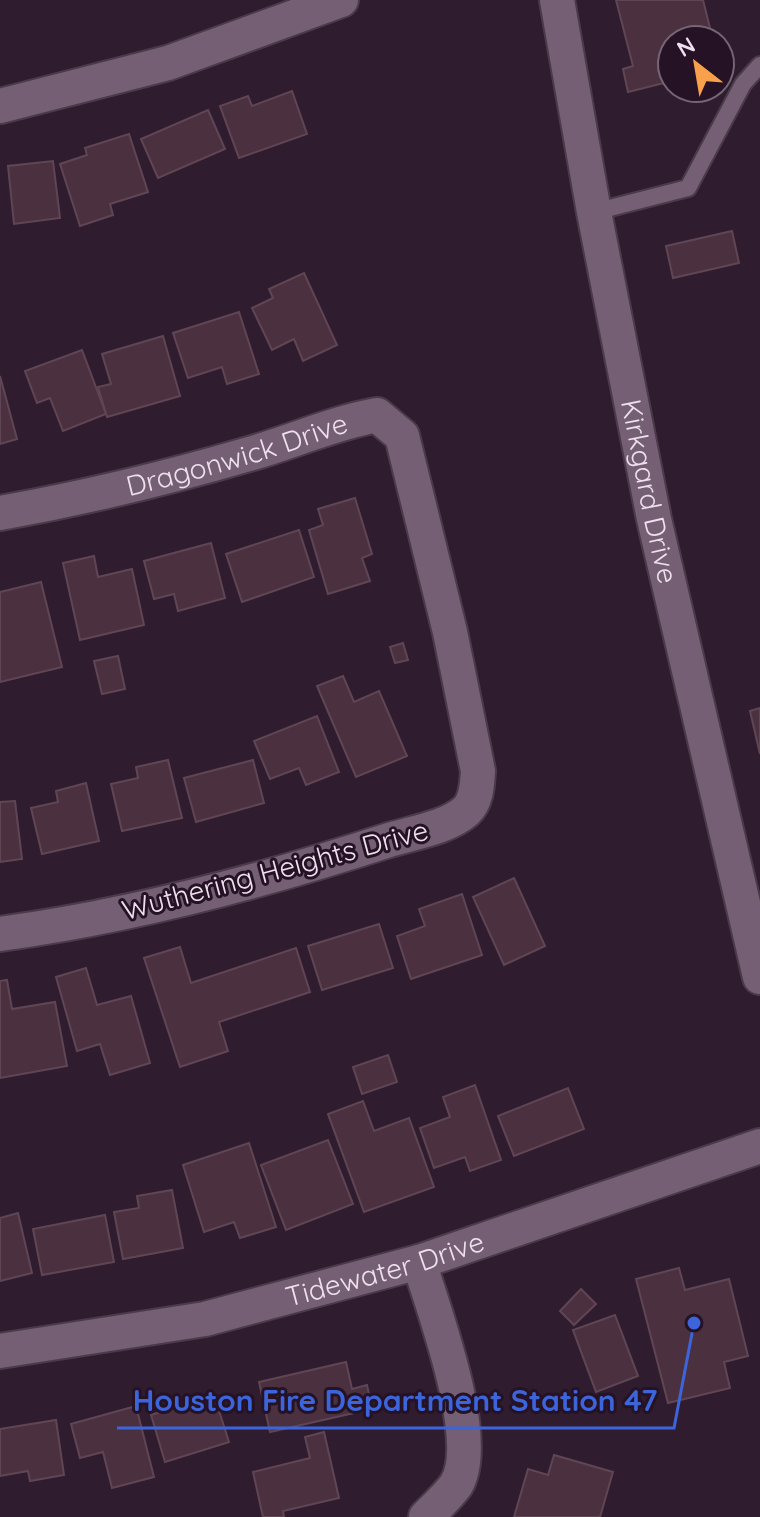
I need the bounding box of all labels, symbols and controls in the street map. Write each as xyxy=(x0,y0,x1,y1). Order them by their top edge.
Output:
north arrow xyxy=(656,24,736,104)
text: N xyxy=(672,31,700,63)
street label: Kirkgard Drive xyxy=(614,396,686,587)
street label: Dragonwick Drive xyxy=(122,405,351,503)
street label: Wuthering Heights Drive xyxy=(118,812,432,927)
street label: Tidewater Drive xyxy=(282,1223,488,1314)
callout: Houston Fire Department Station 47 xyxy=(117,1374,674,1428)
text: Houston Fire Department Station 47 xyxy=(133,1381,657,1419)

